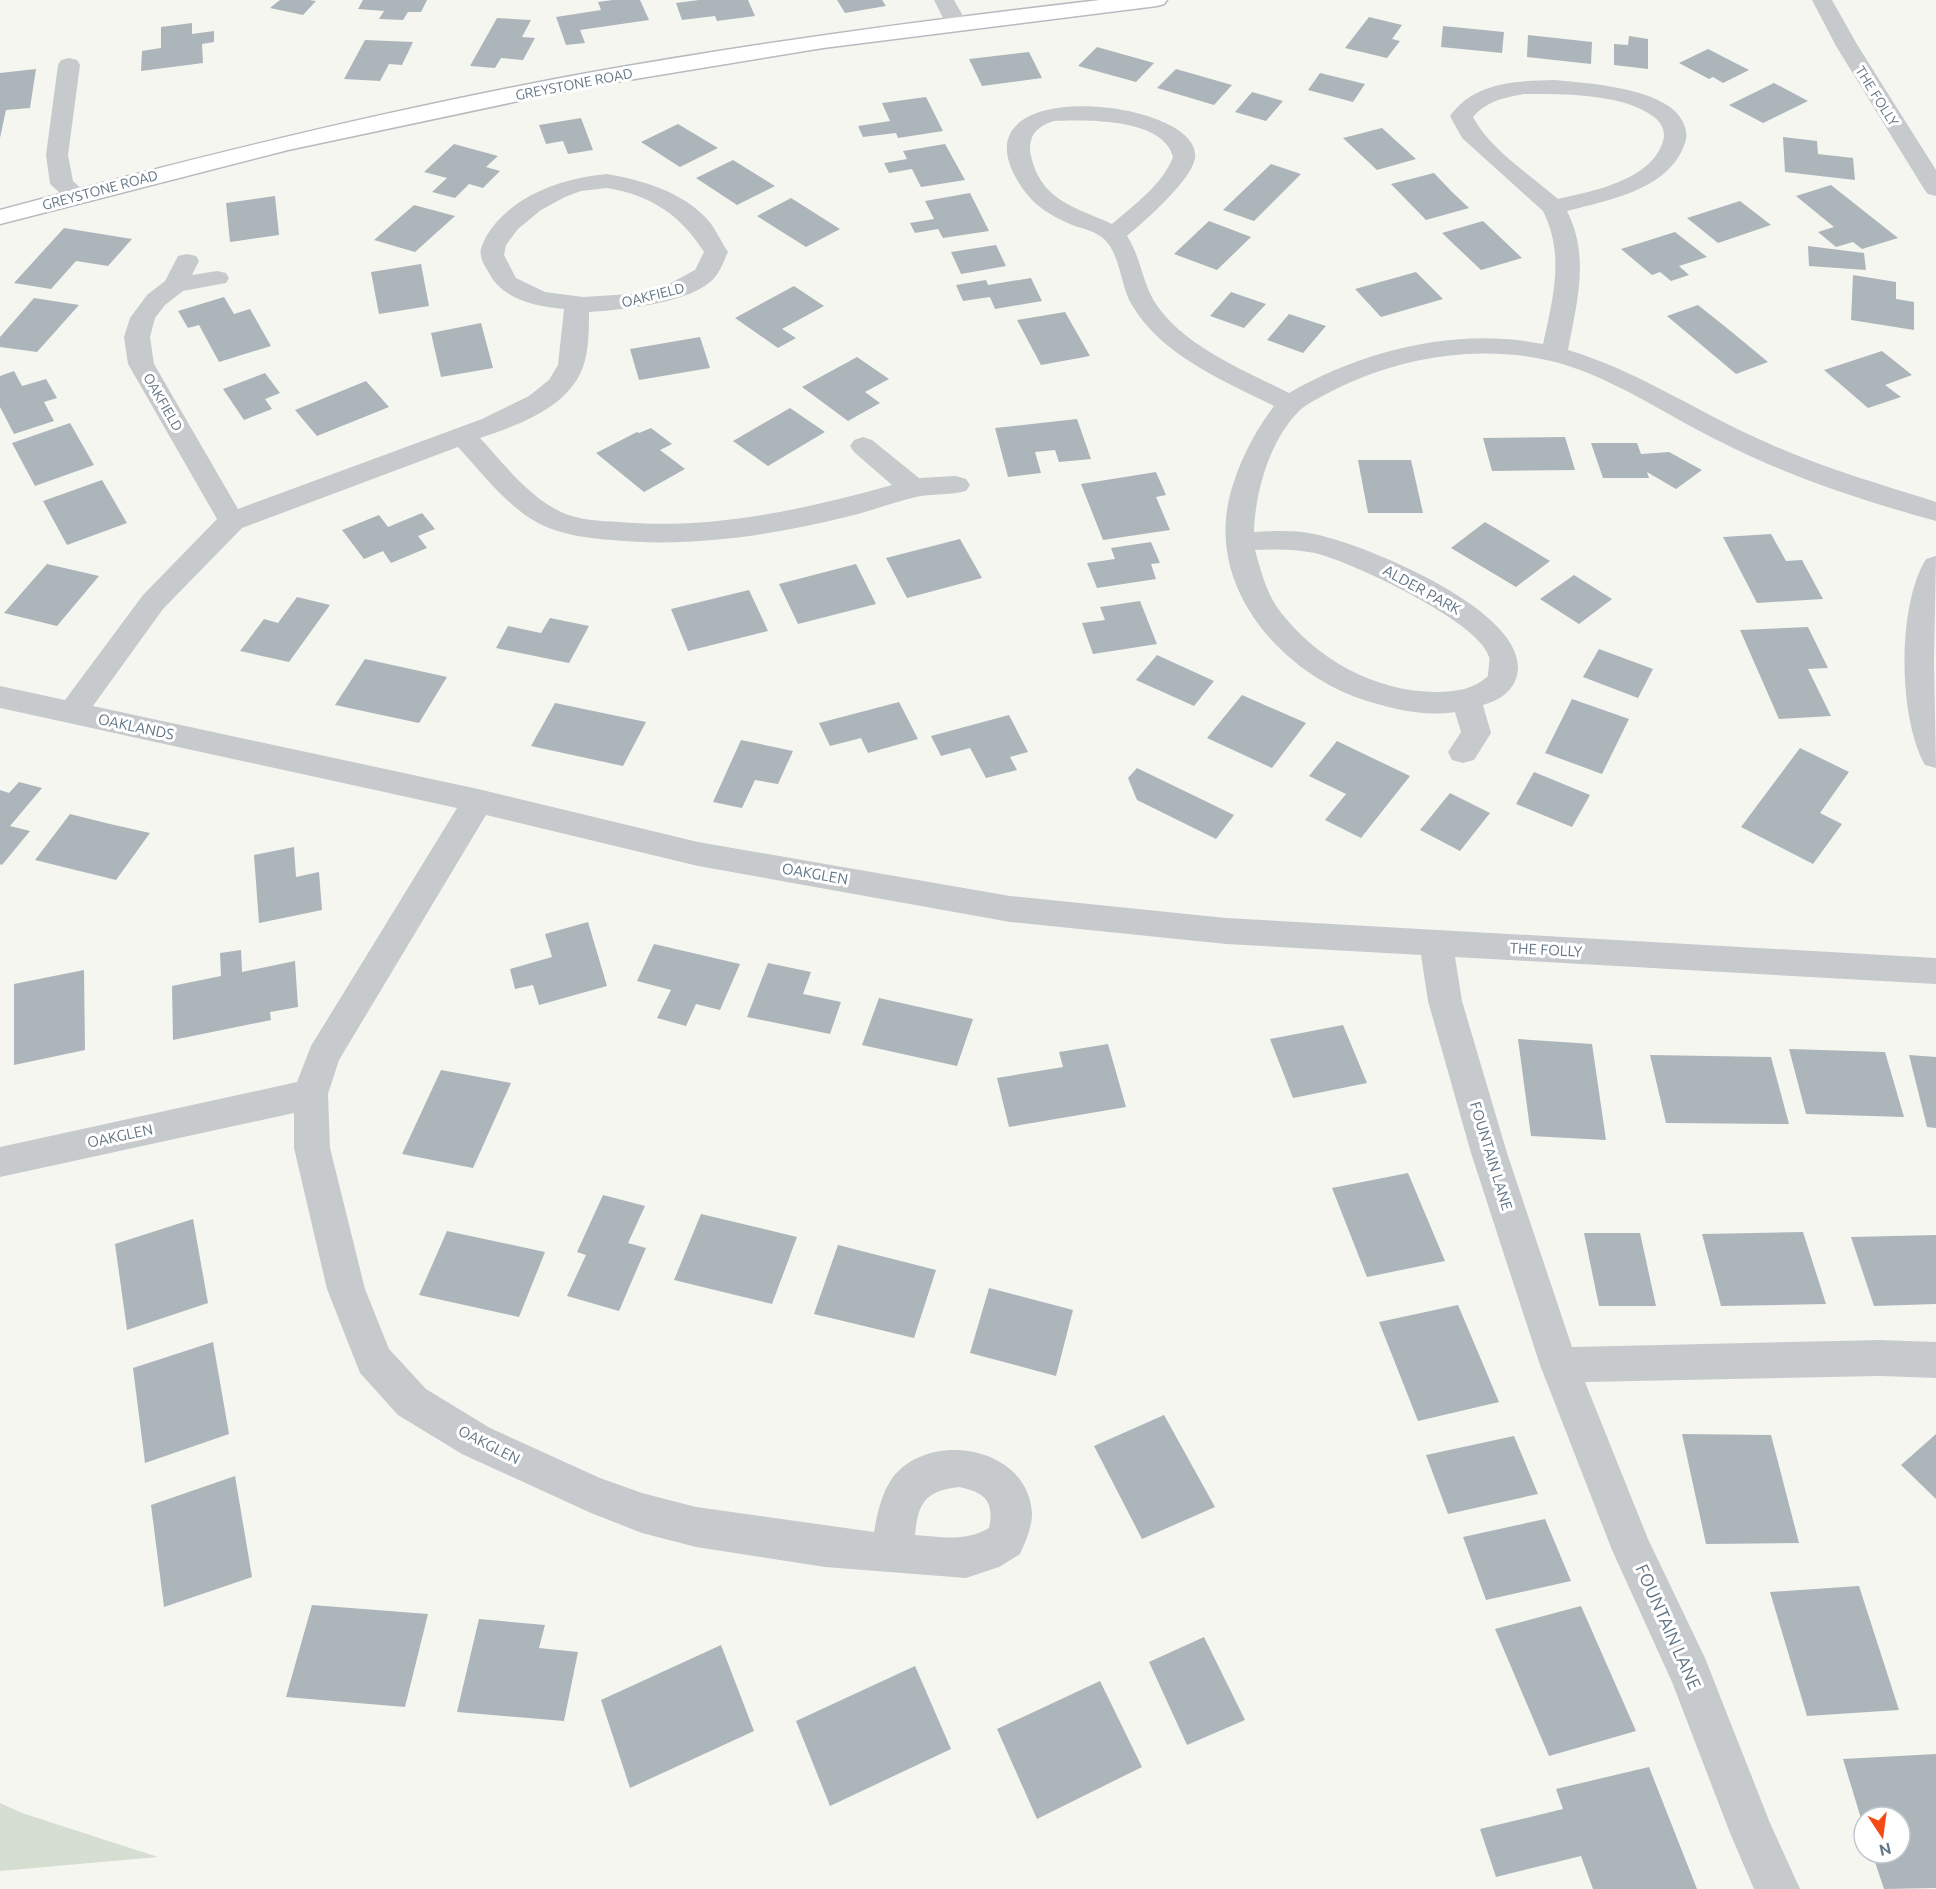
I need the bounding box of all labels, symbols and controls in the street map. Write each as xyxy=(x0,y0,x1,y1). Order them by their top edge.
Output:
street label: THE FOLLY xyxy=(1852,63,1902,129)
street label: GREYSTONE ROAD xyxy=(514,65,634,103)
street label: GREYSTONE ROAD xyxy=(40,167,160,213)
street label: OAKFIELD xyxy=(620,279,686,311)
street label: OAKFIELD xyxy=(140,370,186,434)
street label: ALDER PARK xyxy=(1381,561,1464,618)
street label: OAKLANDS xyxy=(97,710,176,743)
street label: OAKGLEN xyxy=(781,859,849,888)
street label: THE FOLLY xyxy=(1509,939,1583,960)
street label: FOUNTAIN LANE xyxy=(1467,1100,1516,1212)
street label: OAKGLEN xyxy=(86,1120,154,1151)
street label: OAKGLEN xyxy=(456,1422,523,1467)
street label: FOUNTAIN LANE xyxy=(1632,1561,1706,1692)
north arrow xyxy=(1852,1805,1912,1865)
text: N xyxy=(1878,1840,1893,1860)

